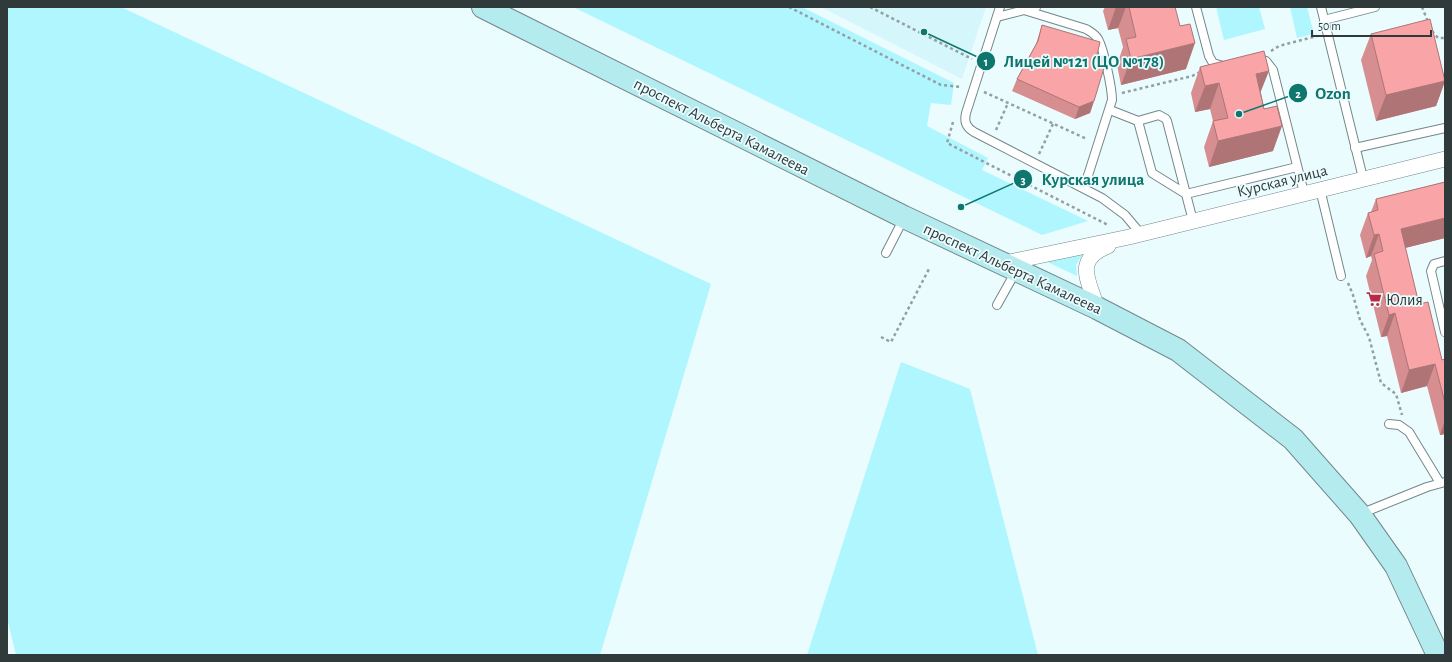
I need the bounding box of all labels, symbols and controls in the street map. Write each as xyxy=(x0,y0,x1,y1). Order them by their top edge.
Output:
scale bar xyxy=(1312,12,1431,38)
text: 50 m xyxy=(1318,20,1341,32)
callout: Лицей №121 (ЦО №178) xyxy=(976,47,1173,76)
text: Лицей №121 (ЦО №178) xyxy=(1004,53,1164,70)
text: 1 xyxy=(984,56,988,68)
street label: проспект Альберта Камалеева xyxy=(631,76,812,178)
callout: Ozon xyxy=(1288,79,1359,108)
text: Ozon xyxy=(1315,85,1351,102)
text: 2 xyxy=(1295,88,1301,100)
street label: Курская улица xyxy=(1235,162,1329,201)
callout: Курская улица xyxy=(1013,165,1152,194)
text: Курская улица xyxy=(1042,171,1144,189)
text: 3 xyxy=(1020,174,1026,186)
street label: проспект Альберта Камалеева xyxy=(921,220,1104,317)
supermarket icon: Юлия xyxy=(1365,290,1383,308)
place label: Юлия xyxy=(1386,292,1423,308)

